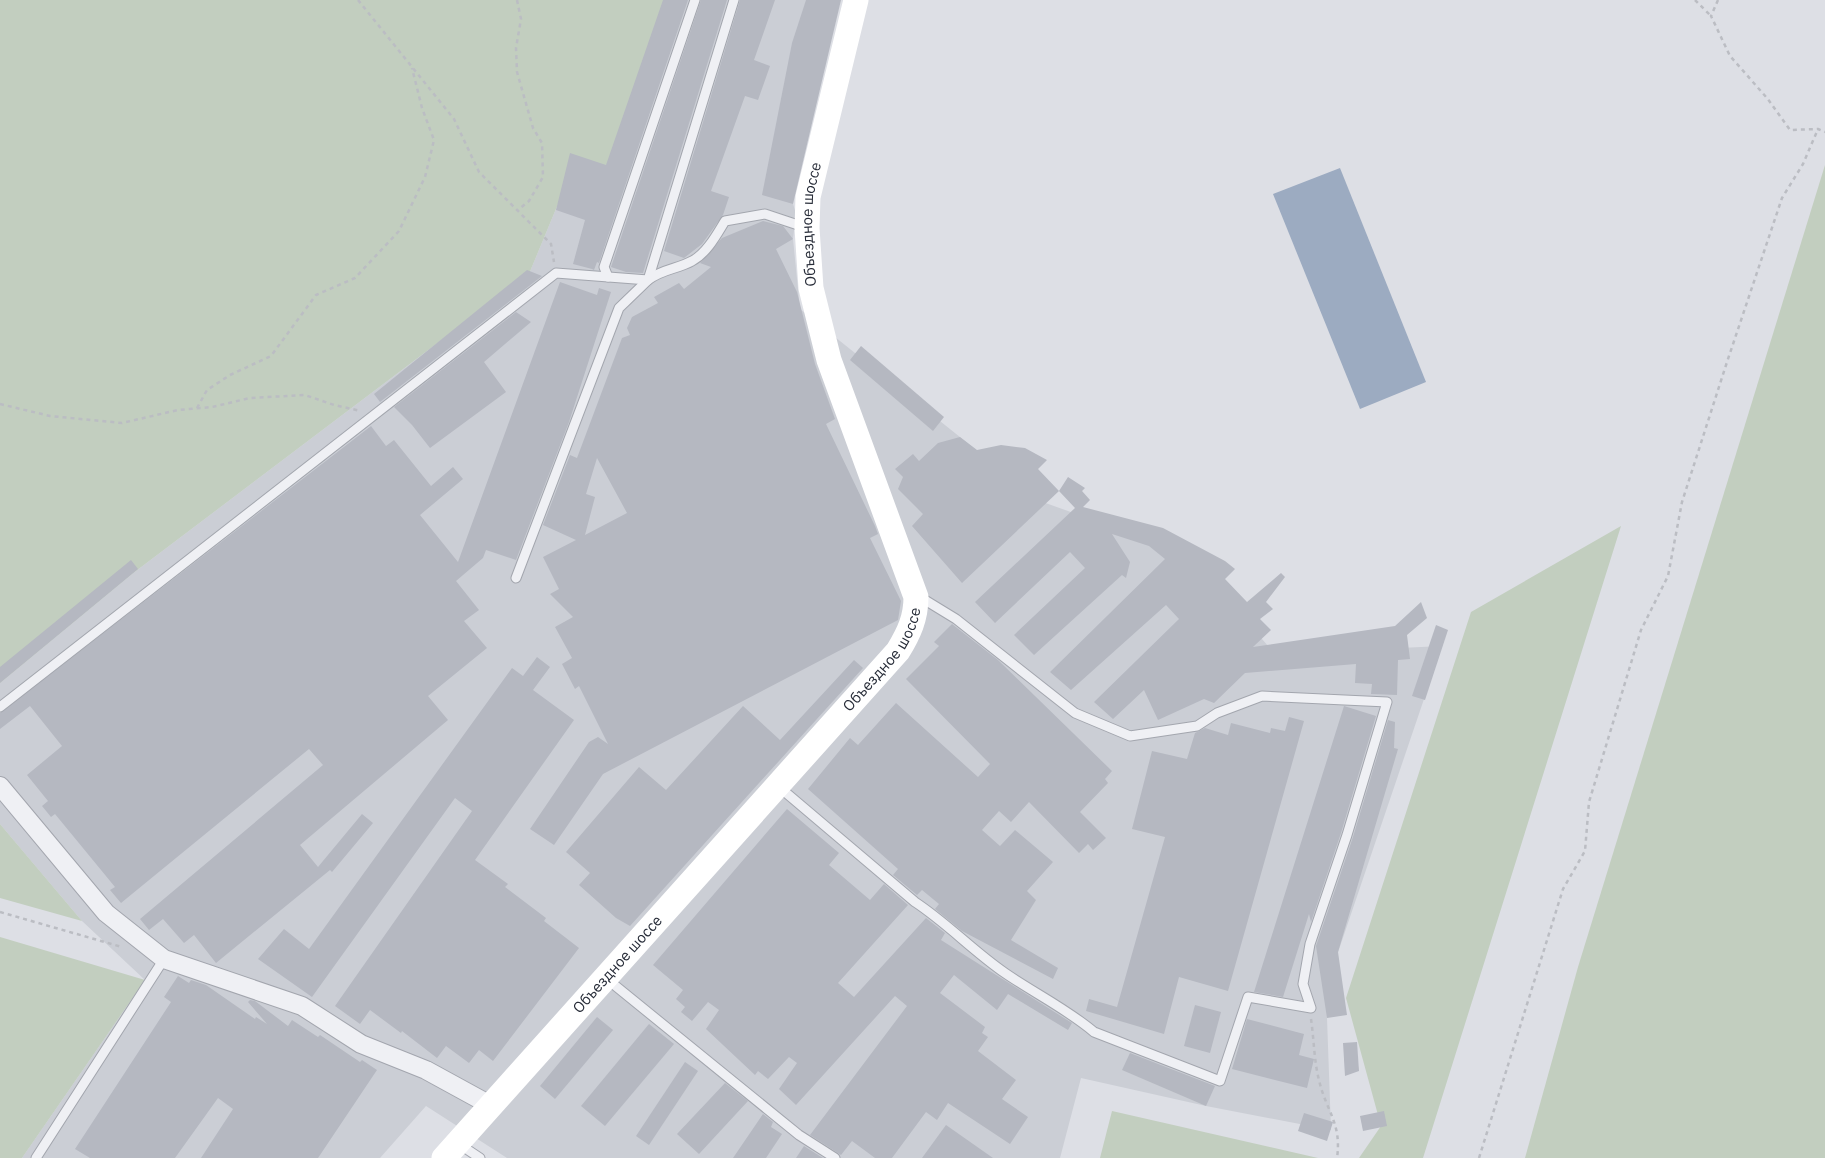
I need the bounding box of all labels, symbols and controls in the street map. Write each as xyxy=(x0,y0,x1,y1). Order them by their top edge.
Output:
street label: Объездное шоссе xyxy=(797,160,825,287)
street label: Объездное шоссе xyxy=(838,606,924,715)
street label: Объездное шоссе xyxy=(568,911,666,1017)

